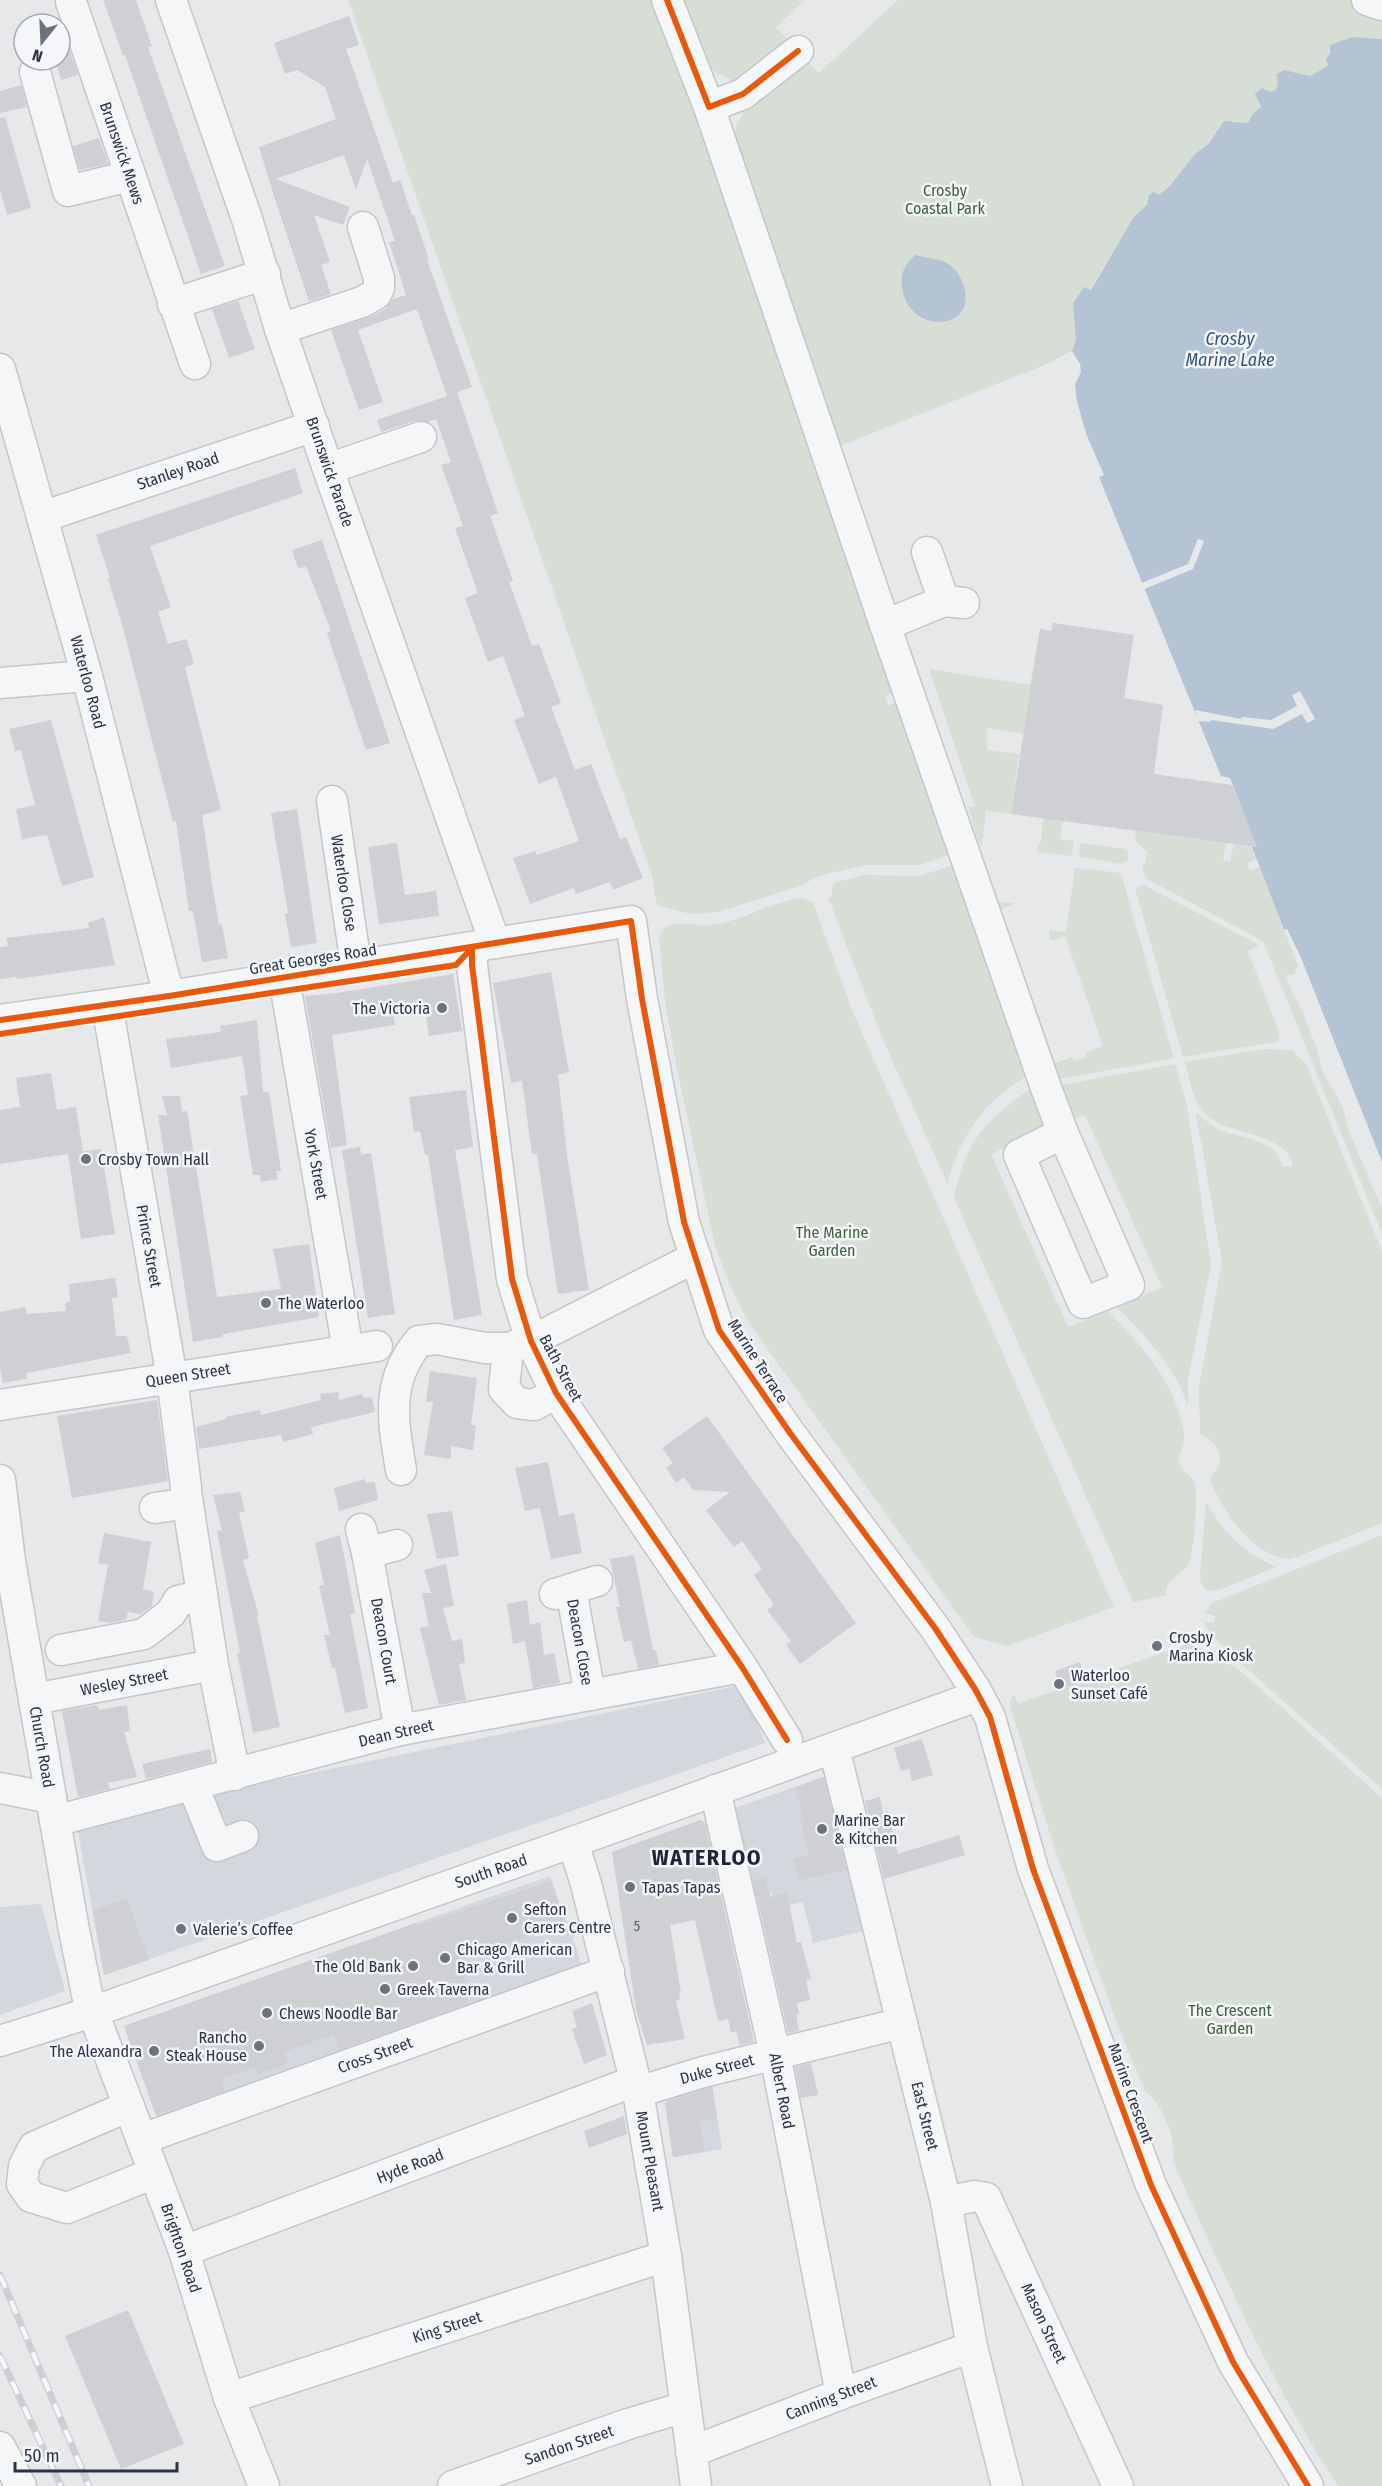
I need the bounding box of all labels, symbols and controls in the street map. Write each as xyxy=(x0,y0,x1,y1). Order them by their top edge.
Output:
north arrow xyxy=(12,12,72,72)
text: N xyxy=(30,45,45,66)
street label: Brunswick Mews xyxy=(96,99,148,207)
park label: Crosby Coastal Park xyxy=(905,181,985,218)
water label: Crosby Marine Lake xyxy=(1185,328,1275,371)
street label: Brunswick Parade xyxy=(302,414,358,530)
street label: Stanley Road xyxy=(135,448,221,494)
street label: Waterloo Road xyxy=(66,633,110,731)
street label: Waterloo Close xyxy=(327,833,361,933)
street label: Great Georges Road xyxy=(248,940,378,978)
place label: The Victoria xyxy=(353,999,430,1018)
marker: The Victoria xyxy=(435,1001,449,1015)
street label: York Street xyxy=(300,1127,332,1202)
place label: Crosby Town Hall xyxy=(98,1150,209,1169)
marker: Crosby Town Hall xyxy=(79,1152,93,1166)
street label: Prince Street xyxy=(132,1203,166,1290)
park label: The Marine Garden xyxy=(796,1223,868,1260)
place label: The Waterloo xyxy=(278,1294,364,1313)
marker: The Waterloo xyxy=(259,1296,273,1310)
street label: Marine Terrace xyxy=(724,1315,792,1407)
street label: Bath Street xyxy=(535,1331,587,1406)
street label: Queen Street xyxy=(144,1359,233,1391)
street label: Deacon Court xyxy=(367,1596,401,1686)
street label: Deacon Close xyxy=(563,1597,597,1687)
place label: Crosby Marina Kiosk xyxy=(1169,1628,1254,1665)
marker: Crosby Marina Kiosk xyxy=(1150,1639,1164,1653)
street label: Wesley Street xyxy=(79,1664,170,1700)
place label: Waterloo Sunset Café xyxy=(1071,1666,1148,1703)
marker: Waterloo Sunset Café xyxy=(1052,1677,1066,1691)
street label: Church Road xyxy=(26,1705,58,1789)
street label: Dean Street xyxy=(357,1715,436,1751)
place label: Marine Bar & Kitchen xyxy=(834,1811,906,1848)
marker: Marine Bar & Kitchen xyxy=(815,1822,829,1836)
district label: WATERLOO xyxy=(652,1844,762,1871)
street label: South Road xyxy=(452,1850,530,1892)
place label: Tapas Tapas xyxy=(642,1878,721,1897)
marker: Tapas Tapas xyxy=(623,1880,637,1894)
place label: Sefton Carers Centre xyxy=(524,1900,611,1937)
marker: Sefton Carers Centre xyxy=(505,1911,519,1925)
house number: 5 xyxy=(634,1918,640,1935)
place label: Valerie’s Coffee xyxy=(193,1920,293,1939)
marker: Valerie’s Coffee xyxy=(174,1922,188,1936)
place label: Chicago American Bar & Grill xyxy=(457,1940,572,1977)
marker: Chicago American Bar & Grill xyxy=(438,1951,452,1965)
place label: The Old Bank xyxy=(314,1957,402,1976)
marker: The Old Bank xyxy=(406,1959,420,1973)
place label: Greek Taverna xyxy=(397,1980,490,1999)
marker: Greek Taverna xyxy=(378,1982,392,1996)
park label: The Crescent Garden xyxy=(1188,2001,1272,2038)
place label: Chews Noodle Bar xyxy=(279,2004,398,2023)
marker: Chews Noodle Bar xyxy=(260,2006,274,2020)
place label: Rancho Steak House xyxy=(166,2028,247,2065)
street label: Cross Street xyxy=(335,2032,416,2077)
marker: Rancho Steak House xyxy=(252,2039,266,2053)
street label: Marine Crescent xyxy=(1104,2041,1158,2146)
place label: The Alexandra xyxy=(50,2042,142,2061)
marker: The Alexandra xyxy=(147,2044,161,2058)
street label: Duke Street xyxy=(678,2050,757,2088)
street label: Albert Road xyxy=(765,2051,799,2131)
street label: East Street xyxy=(907,2080,943,2153)
street label: Mount Pleasant xyxy=(632,2109,668,2213)
street label: Hyde Road xyxy=(374,2145,446,2187)
street label: Brighton Road xyxy=(157,2201,205,2295)
street label: Mason Street xyxy=(1017,2280,1071,2367)
street label: King Street xyxy=(410,2307,485,2347)
street label: Canning Street xyxy=(783,2372,880,2424)
street label: Sandon Street xyxy=(522,2421,617,2469)
scale bar xyxy=(15,2435,177,2473)
text: 50 m xyxy=(24,2445,60,2467)

